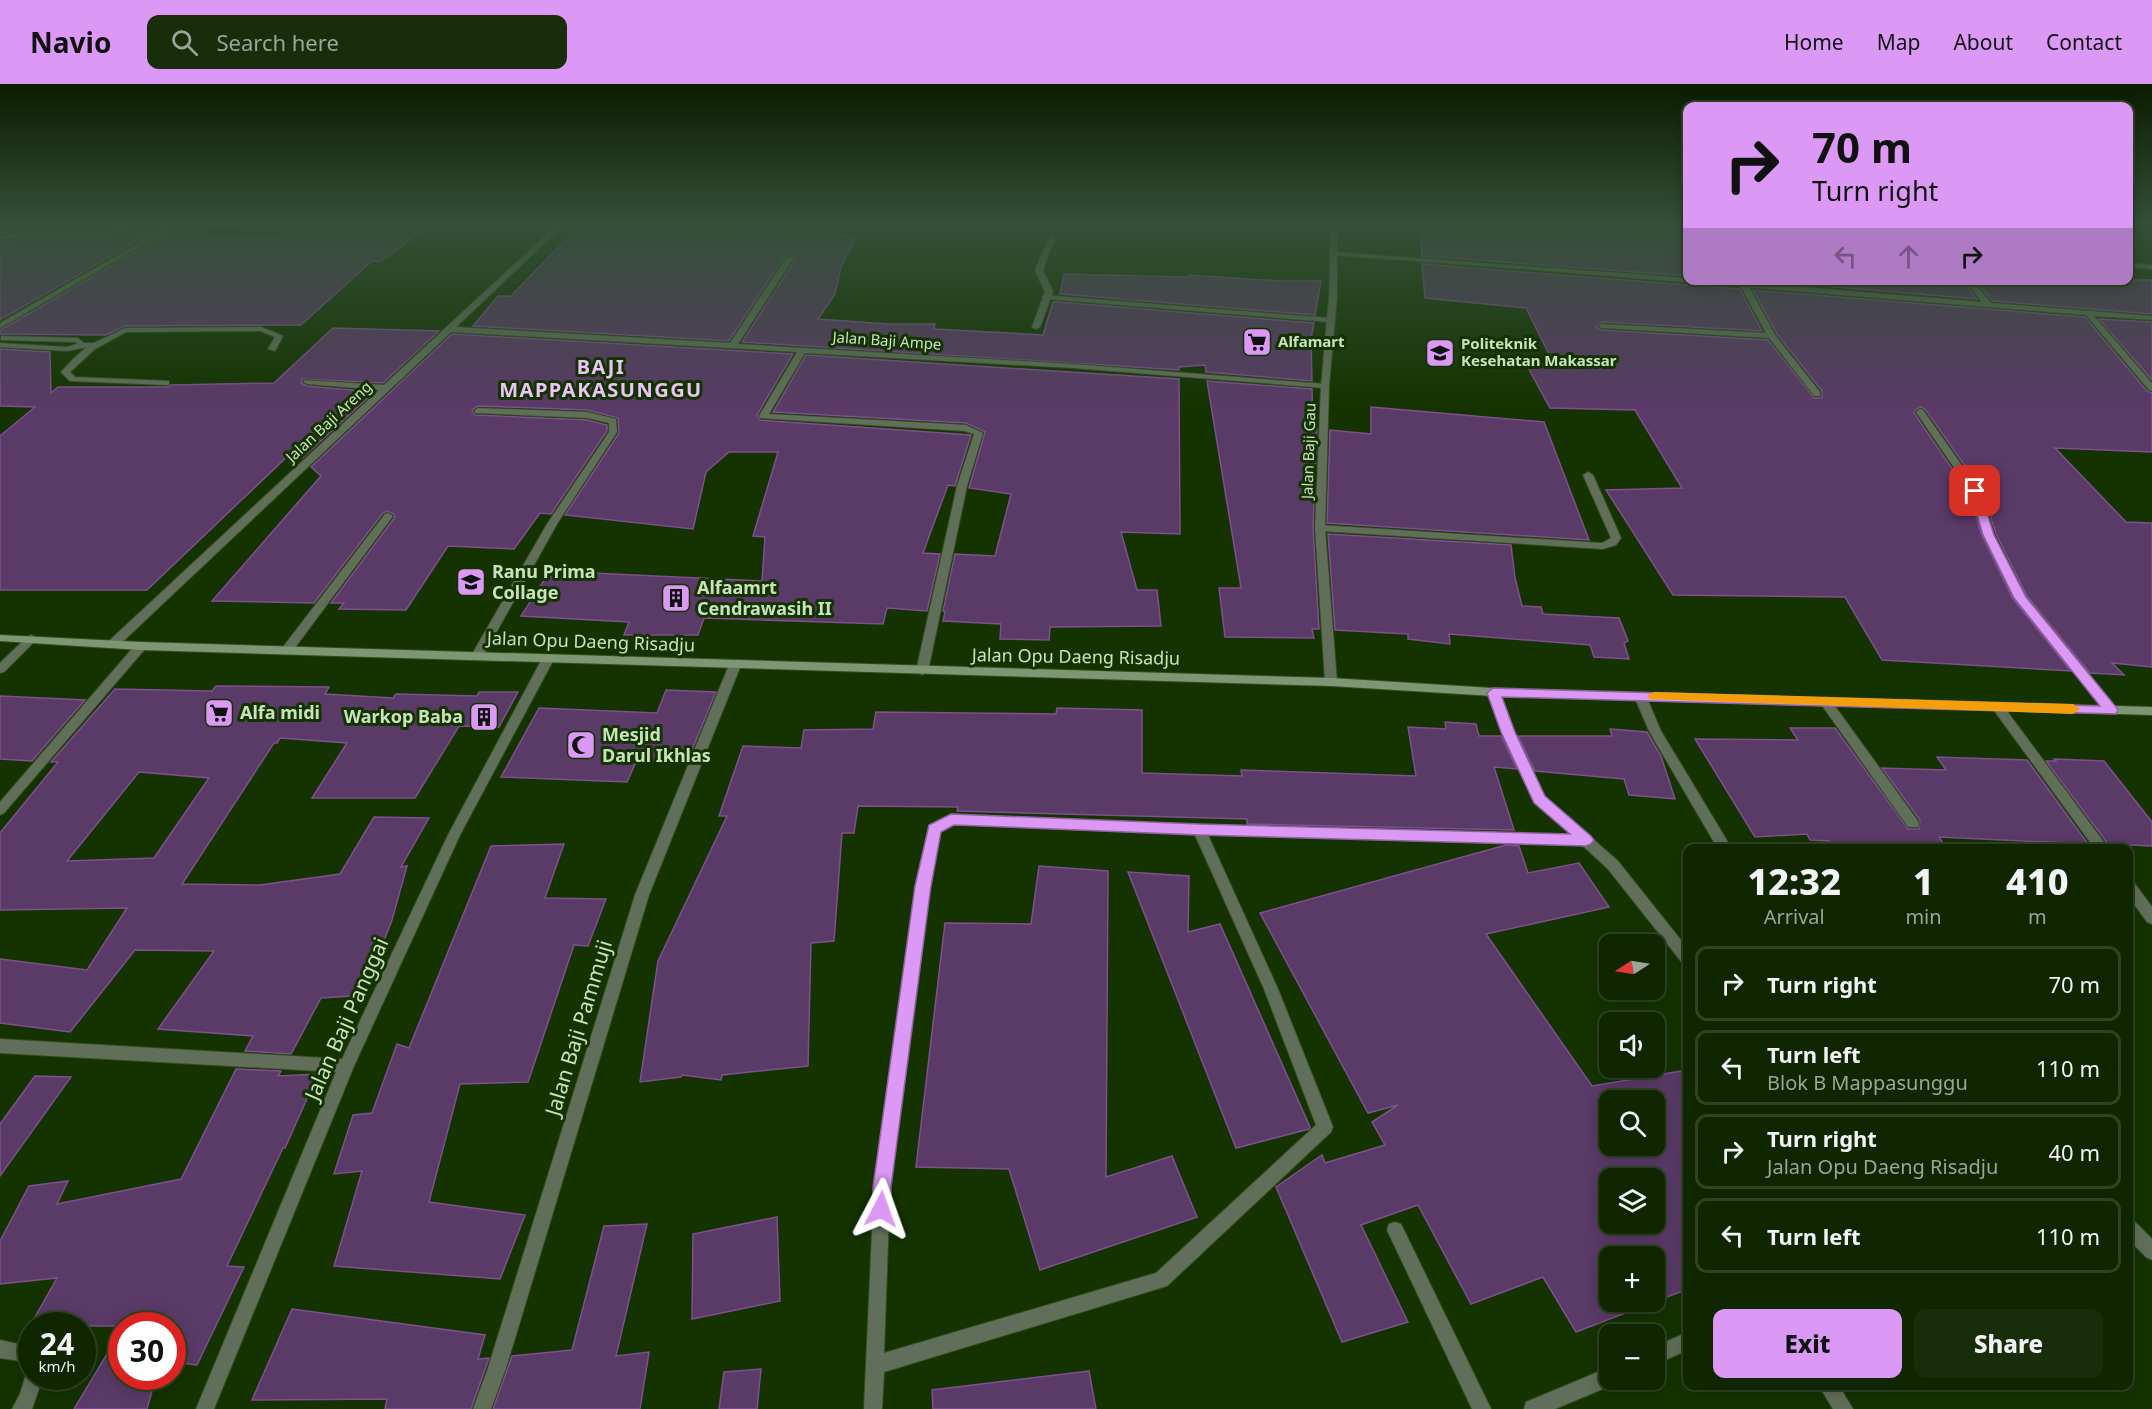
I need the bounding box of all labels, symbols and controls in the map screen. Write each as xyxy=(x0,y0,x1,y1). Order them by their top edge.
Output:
search box xyxy=(147,15,567,69)
text: Navio xyxy=(30,23,111,61)
icon: search xyxy=(168,26,201,59)
text: Search here xyxy=(216,27,339,57)
text: Home xyxy=(1784,28,1844,56)
text: Map xyxy=(1877,28,1920,56)
text: About xyxy=(1953,28,2013,56)
text: Contact xyxy=(2046,28,2122,56)
text: 70 m xyxy=(1812,118,1912,175)
icon: right xyxy=(1713,126,1791,204)
text: Turn right xyxy=(1812,172,1938,209)
icon: left xyxy=(1829,240,1862,273)
icon: ahead xyxy=(1892,240,1925,273)
icon: right xyxy=(1955,240,1988,273)
street label: Jalan Baji Ampe xyxy=(830,326,942,354)
supermarket icon: Alfamart xyxy=(1241,326,1273,358)
place label: Alfamart xyxy=(1278,331,1345,351)
place label: Politeknik Kesehatan Makassar xyxy=(1461,333,1617,370)
school or university icon: Politeknik Kesehatan Makassar xyxy=(1424,337,1456,369)
district label: BAJI MAPPAKASUNGGU xyxy=(499,353,703,403)
street label: Jalan Baji Areng xyxy=(280,376,375,468)
street label: Jalan Baji Gau xyxy=(1296,402,1320,501)
pin xyxy=(1949,465,2000,516)
icon: arrive xyxy=(1958,474,1991,507)
place label: Ranu Prima Collage xyxy=(492,559,596,604)
school or university icon: Ranu Prima Collage xyxy=(455,566,487,598)
place label: Alfaamrt Cendrawasih II xyxy=(697,575,832,620)
building icon: Alfaamrt Cendrawasih II xyxy=(660,582,692,614)
street label: Jalan Opu Daeng Risadju xyxy=(485,625,695,657)
street label: Jalan Opu Daeng Risadju xyxy=(970,642,1180,670)
supermarket icon: Alfa midi xyxy=(203,697,235,729)
place label: Alfa midi xyxy=(240,700,320,724)
building icon: Warkop Baba xyxy=(468,701,500,733)
place label: Warkop Baba xyxy=(344,704,463,728)
place label: Mesjid Darul Ikhlas xyxy=(602,722,711,767)
mosque icon: Mesjid Darul Ikhlas xyxy=(565,729,597,761)
text: 12:32 xyxy=(1747,857,1841,906)
text: 1 xyxy=(1913,857,1934,906)
text: 410 xyxy=(2006,857,2069,906)
text: Arrival xyxy=(1764,903,1825,930)
text: min xyxy=(1905,903,1942,930)
text: m xyxy=(2028,903,2047,930)
street label: Jalan Baji Panggai xyxy=(297,933,395,1106)
north arrow xyxy=(1599,934,1665,1000)
map controls xyxy=(1599,934,1665,1390)
street label: Jalan Baji Pammuji xyxy=(537,936,618,1121)
icon: right xyxy=(1716,967,1749,1000)
text: Turn right xyxy=(1767,969,1877,999)
text: 70 m xyxy=(2049,969,2100,999)
button: sound xyxy=(1599,1012,1665,1078)
text: Turn left xyxy=(1767,1039,1861,1069)
icon: left xyxy=(1716,1051,1749,1084)
text: 110 m xyxy=(2036,1053,2100,1083)
text: Blok B Mappasunggu xyxy=(1767,1069,1968,1096)
button: search xyxy=(1599,1090,1665,1156)
text: Turn right xyxy=(1767,1123,1877,1153)
icon: right xyxy=(1716,1135,1749,1168)
text: 40 m xyxy=(2049,1137,2100,1167)
text: Jalan Opu Daeng Risadju xyxy=(1767,1153,1998,1180)
button: layers xyxy=(1599,1168,1665,1234)
position arrow xyxy=(849,1177,913,1241)
icon: left xyxy=(1716,1219,1749,1252)
text: Turn left xyxy=(1767,1221,1861,1251)
text: 110 m xyxy=(2036,1221,2100,1251)
button: + xyxy=(1599,1246,1665,1312)
button: Exit xyxy=(1713,1309,1902,1378)
button: Share xyxy=(1914,1309,2103,1378)
speed limit sign: 30 xyxy=(108,1312,186,1390)
text: 24 xyxy=(40,1323,74,1364)
button: − xyxy=(1599,1324,1665,1390)
text: km/h xyxy=(39,1356,75,1376)

